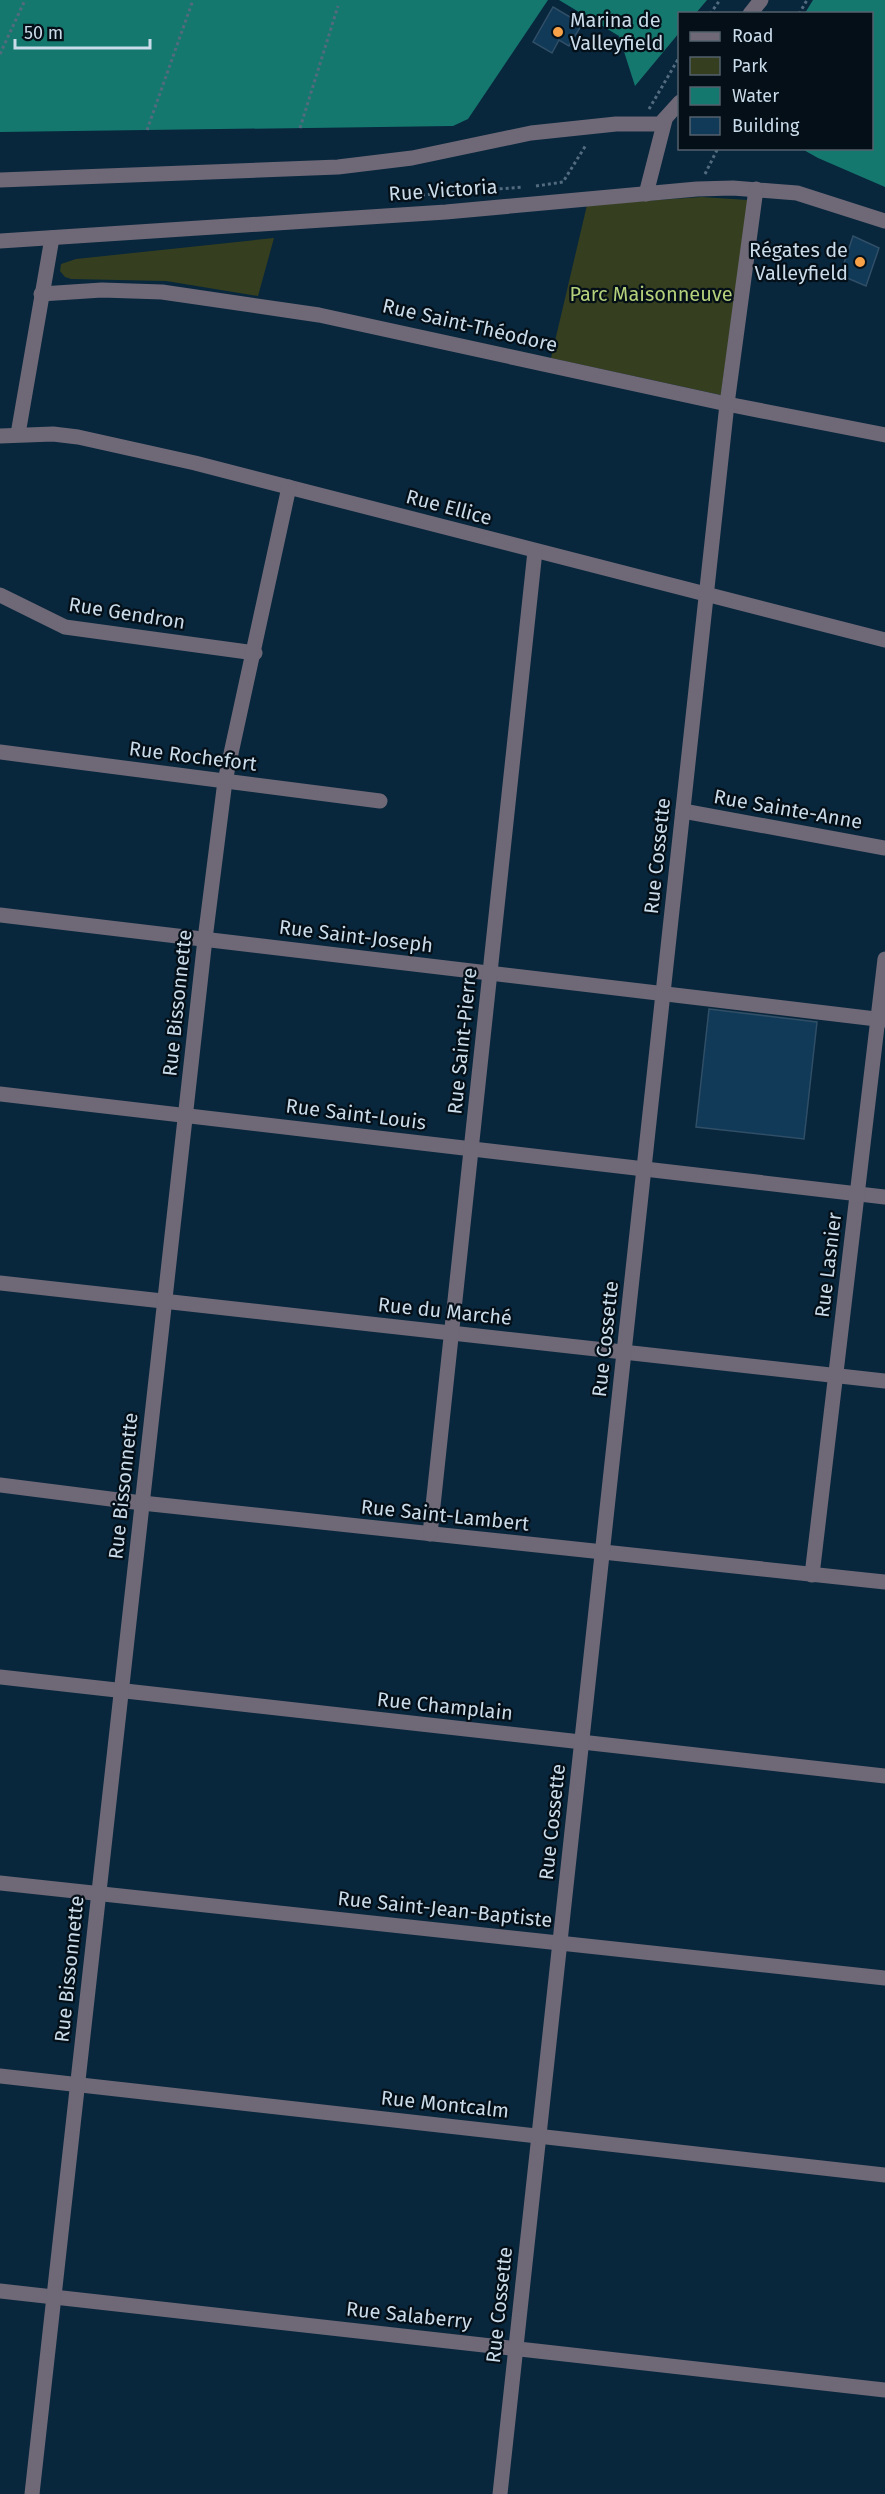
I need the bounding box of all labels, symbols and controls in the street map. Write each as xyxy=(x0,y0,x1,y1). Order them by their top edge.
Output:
place label: Marina de Valleyfield xyxy=(570,8,663,55)
scale bar xyxy=(15,12,150,50)
legend xyxy=(678,12,873,150)
text: 50 m xyxy=(24,22,63,44)
marker: Marina de Valleyfield xyxy=(551,25,565,39)
text: Road xyxy=(732,25,774,47)
text: Park xyxy=(732,55,768,77)
text: Water xyxy=(732,85,779,107)
text: Building xyxy=(732,115,800,137)
street label: Rue Victoria xyxy=(388,174,498,206)
place label: Régates de Valleyfield xyxy=(749,238,848,285)
marker: Régates de Valleyfield xyxy=(853,255,867,269)
park label: Parc Maisonneuve xyxy=(569,282,733,306)
street label: Rue Saint-Théodore xyxy=(380,293,560,357)
street label: Rue Ellice xyxy=(403,484,495,530)
street label: Rue Gendron xyxy=(67,592,187,634)
street label: Rue Rochefort xyxy=(128,736,259,776)
street label: Rue Sainte-Anne xyxy=(712,784,864,834)
street label: Rue Cossette xyxy=(639,797,675,915)
street label: Rue Saint-Joseph xyxy=(278,915,434,957)
street label: Rue Bissonnette xyxy=(157,929,197,1077)
street label: Rue Saint-Pierre xyxy=(442,966,482,1116)
street label: Rue Saint-Louis xyxy=(284,1093,428,1135)
street label: Rue Lasnier xyxy=(810,1211,846,1319)
street label: Rue Cossette xyxy=(587,1280,623,1398)
street label: Rue du Marché xyxy=(377,1292,513,1330)
street label: Rue Bissonnette xyxy=(103,1412,143,1560)
street label: Rue Saint-Lambert xyxy=(360,1494,531,1536)
street label: Rue Champlain xyxy=(376,1687,514,1725)
street label: Rue Cossette xyxy=(534,1763,570,1881)
street label: Rue Saint-Jean-Baptiste xyxy=(336,1886,554,1932)
street label: Rue Bissonnette xyxy=(49,1895,89,2043)
street label: Rue Montcalm xyxy=(380,2085,510,2123)
street label: Rue Cossette xyxy=(481,2246,517,2364)
street label: Rue Salaberry xyxy=(345,2296,473,2334)

